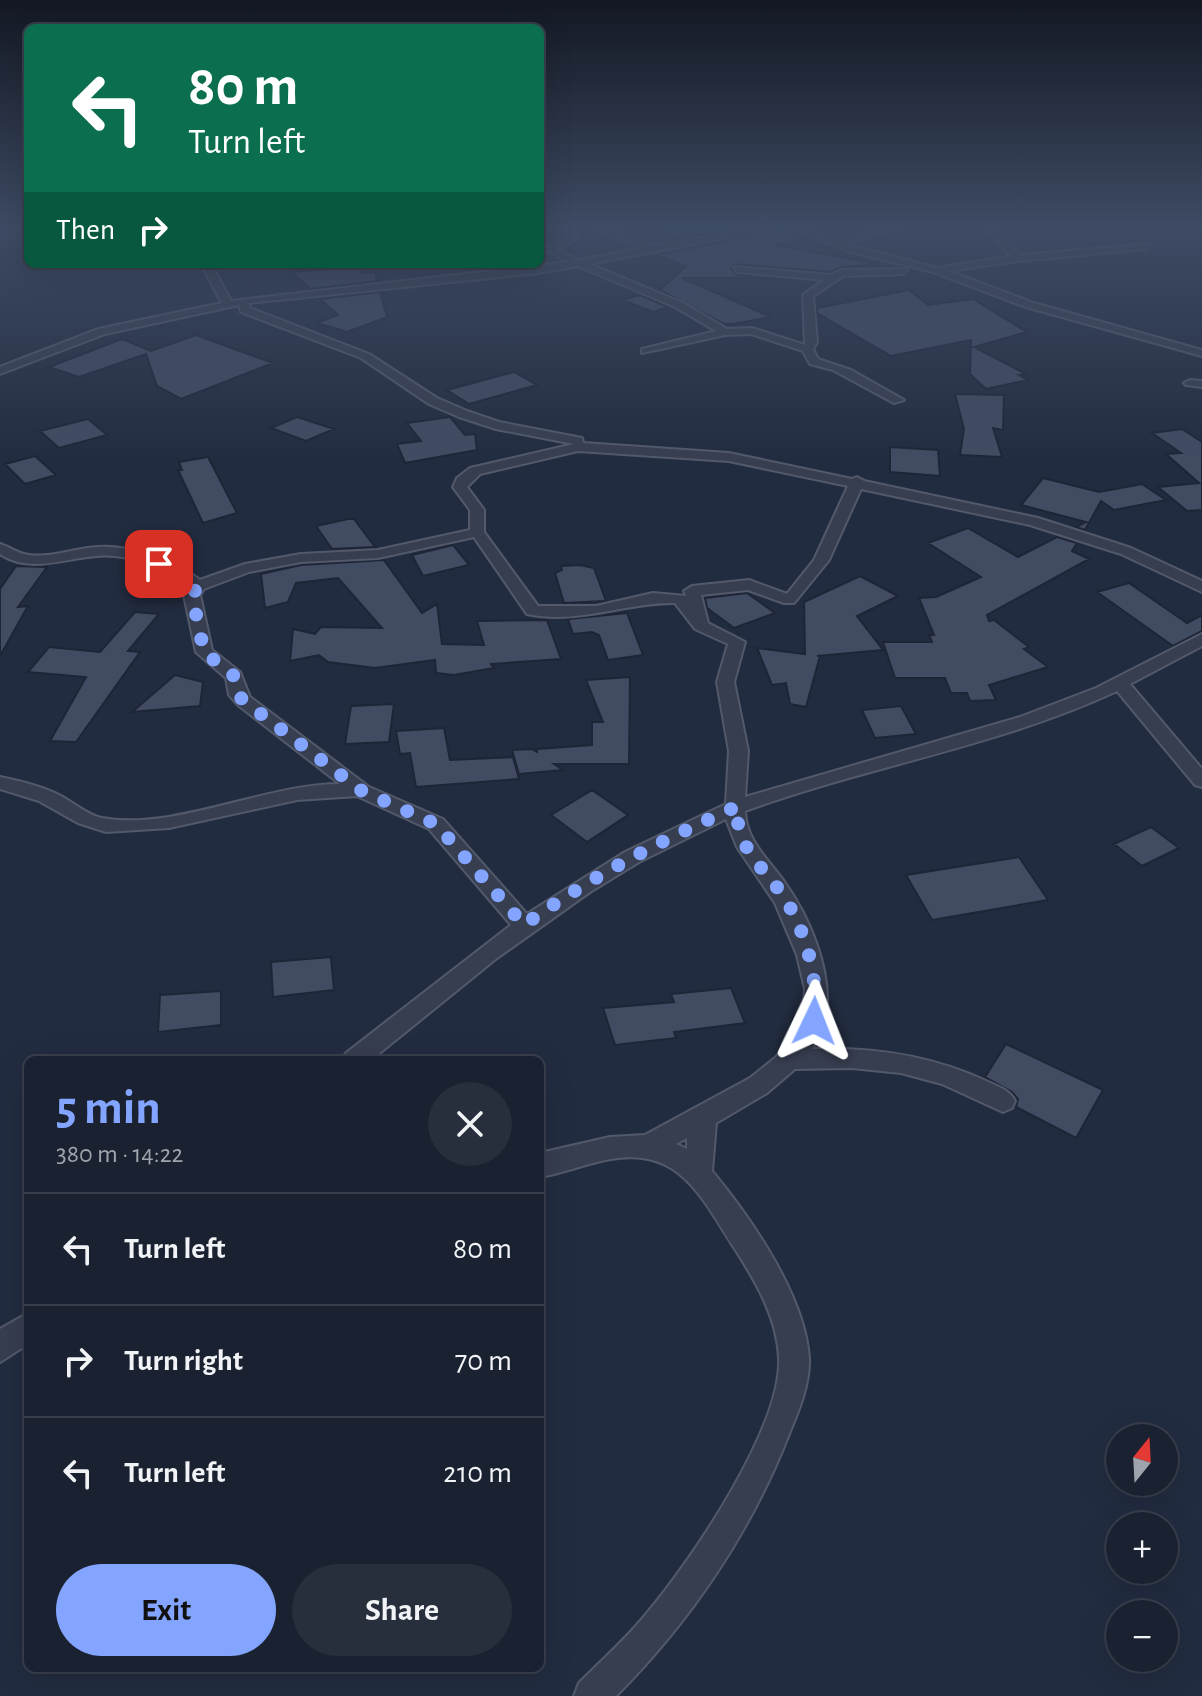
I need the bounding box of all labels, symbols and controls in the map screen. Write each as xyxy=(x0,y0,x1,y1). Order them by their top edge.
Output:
icon: left xyxy=(56,56,160,160)
text: 80 m xyxy=(188,59,298,115)
text: Turn left xyxy=(188,124,305,160)
icon: right xyxy=(131,208,175,252)
text: Then xyxy=(56,215,115,245)
pin xyxy=(125,530,193,598)
icon: arrive xyxy=(137,542,181,586)
position arrow xyxy=(772,979,856,1063)
button: close xyxy=(428,1082,512,1166)
text: 5 min xyxy=(56,1085,161,1133)
text: 380 m · 14:22 xyxy=(56,1141,183,1167)
icon: left xyxy=(56,1227,100,1271)
text: Turn left xyxy=(124,1234,225,1264)
text: 80 m xyxy=(453,1234,512,1264)
icon: right xyxy=(56,1339,100,1383)
text: Turn right xyxy=(124,1346,243,1376)
text: 70 m xyxy=(455,1346,512,1376)
north arrow xyxy=(1106,1424,1178,1496)
map controls xyxy=(1106,1424,1178,1672)
icon: left xyxy=(56,1451,100,1495)
text: Turn left xyxy=(124,1458,225,1488)
text: 210 m xyxy=(443,1458,512,1488)
button: + xyxy=(1106,1512,1178,1584)
button: Exit xyxy=(56,1564,276,1656)
button: Share xyxy=(292,1564,512,1656)
button: − xyxy=(1106,1600,1178,1672)

